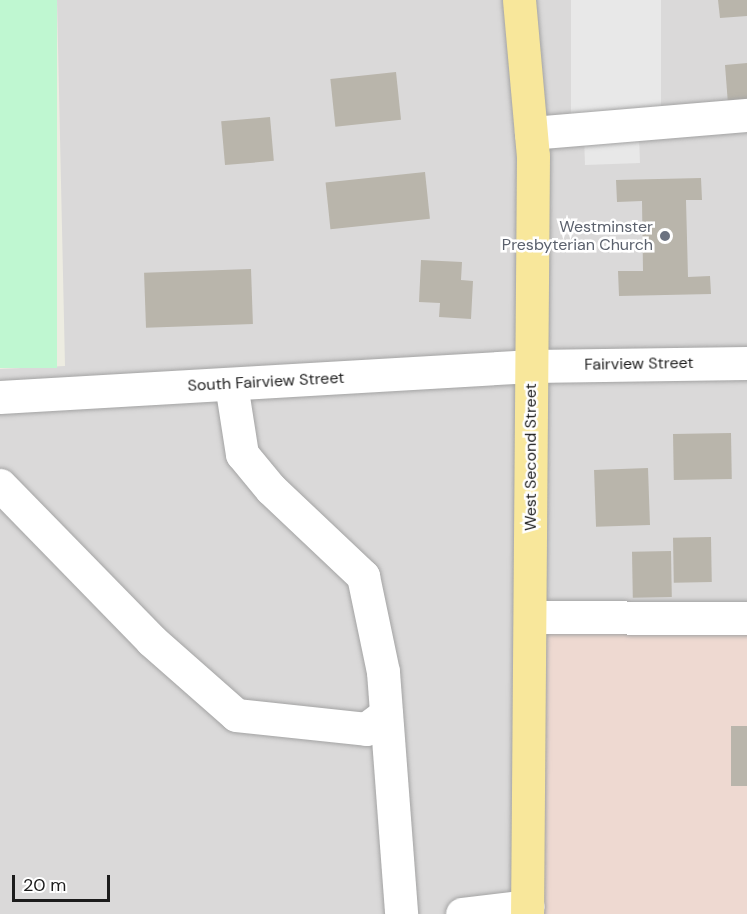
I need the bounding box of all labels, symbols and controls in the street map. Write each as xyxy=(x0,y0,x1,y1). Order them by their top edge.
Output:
place label: Westminster Presbyterian Church xyxy=(502,217,653,255)
marker: Westminster Presbyterian Church xyxy=(658,229,672,243)
street label: Fairview Street xyxy=(584,353,694,375)
street label: South Fairview Street xyxy=(187,368,345,396)
street label: West Second Street xyxy=(521,383,541,531)
scale bar xyxy=(15,863,112,901)
text: 20 m xyxy=(23,873,66,897)

